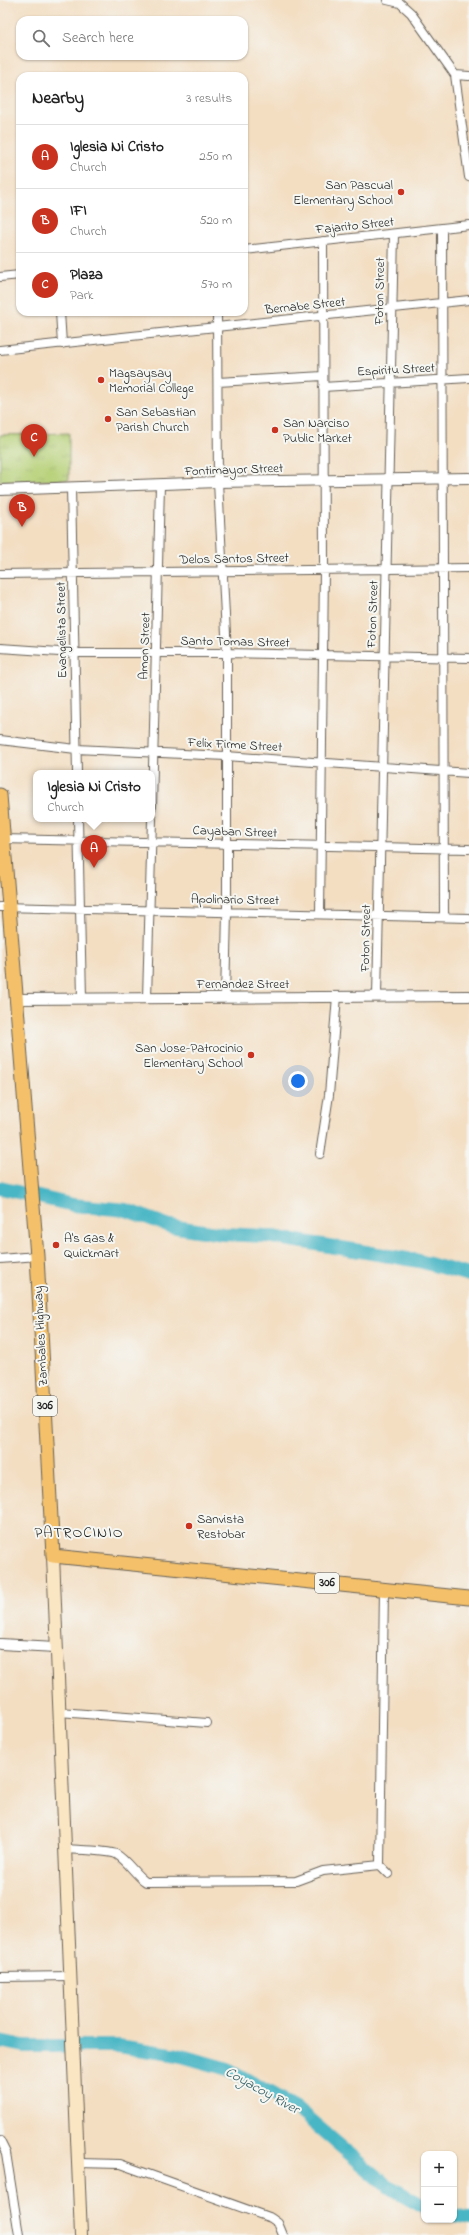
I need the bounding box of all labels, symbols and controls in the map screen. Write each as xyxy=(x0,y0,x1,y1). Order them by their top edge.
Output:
search box xyxy=(16,16,248,60)
icon: search xyxy=(30,27,52,49)
text: Search here xyxy=(62,27,134,49)
text: Nearby xyxy=(32,86,84,111)
text: 3 results xyxy=(186,89,232,108)
text: Iglesia Ni Cristo xyxy=(70,136,164,158)
text: A xyxy=(41,147,49,166)
text: 250 m xyxy=(199,147,232,166)
text: Church xyxy=(70,158,107,177)
place label: San Pascual Elementary School xyxy=(293,176,393,211)
marker: San Pascual Elementary School xyxy=(396,187,406,197)
text: IFI xyxy=(70,200,87,222)
text: B xyxy=(41,211,49,230)
text: 520 m xyxy=(199,211,232,230)
street label: Fajarito Street xyxy=(314,212,396,240)
text: Church xyxy=(70,222,107,241)
street label: Foton Street xyxy=(370,256,390,326)
text: Plaza xyxy=(70,264,103,286)
text: C xyxy=(41,275,49,294)
text: 570 m xyxy=(200,275,232,294)
text: Park xyxy=(70,286,94,305)
street label: Bernabe Street xyxy=(263,292,347,320)
street label: Espiritu Street xyxy=(357,358,436,382)
place label: Magsaysay Memorial College xyxy=(109,364,194,399)
marker: Magsaysay Memorial College xyxy=(96,375,106,385)
place label: San Sebastian Parish Church xyxy=(116,403,196,437)
marker: San Sebastian Parish Church xyxy=(103,414,113,424)
place label: San Narciso Public Market xyxy=(283,414,353,448)
pin: C xyxy=(21,424,47,457)
marker: San Narciso Public Market xyxy=(270,425,280,435)
street label: Fontimayor Street xyxy=(183,459,284,482)
pin: B xyxy=(9,494,35,527)
street label: Delos Santos Street xyxy=(178,549,290,569)
street label: Foton Street xyxy=(362,579,384,649)
street label: Evangelista Street xyxy=(52,581,73,678)
street label: Amon Street xyxy=(134,611,156,680)
street label: Santo Tomas Street xyxy=(180,632,291,652)
street label: Felix Firme Street xyxy=(186,733,283,757)
popup xyxy=(33,770,155,822)
text: Iglesia Ni Cristo xyxy=(47,776,141,798)
text: Church xyxy=(47,798,84,817)
street label: Cayaban Street xyxy=(192,821,278,844)
pin: A xyxy=(81,835,107,868)
street label: Apolinario Street xyxy=(191,890,280,910)
street label: Foton Street xyxy=(356,903,376,973)
street label: Fernandez Street xyxy=(196,975,290,994)
place label: San Jose-Patrocinio Elementary School xyxy=(135,1039,243,1074)
marker: San Jose-Patrocinio Elementary School xyxy=(246,1050,256,1060)
your location xyxy=(288,1071,308,1091)
place label: A's Gas & Quickmart xyxy=(64,1229,120,1263)
marker: A's Gas & Quickmart xyxy=(51,1240,61,1250)
street label: Zambales Highway xyxy=(29,1285,54,1387)
road number: 306 xyxy=(33,1396,57,1416)
place label: Sanvista Restobar xyxy=(197,1510,246,1544)
marker: Sanvista Restobar xyxy=(184,1521,194,1531)
district label: PATROCINIO xyxy=(34,1522,124,1544)
road number: 306 xyxy=(315,1573,339,1593)
water label: Coyacoy River xyxy=(221,2062,304,2121)
map controls xyxy=(421,2151,457,2223)
button: + xyxy=(421,2151,457,2187)
button: − xyxy=(421,2187,457,2223)

